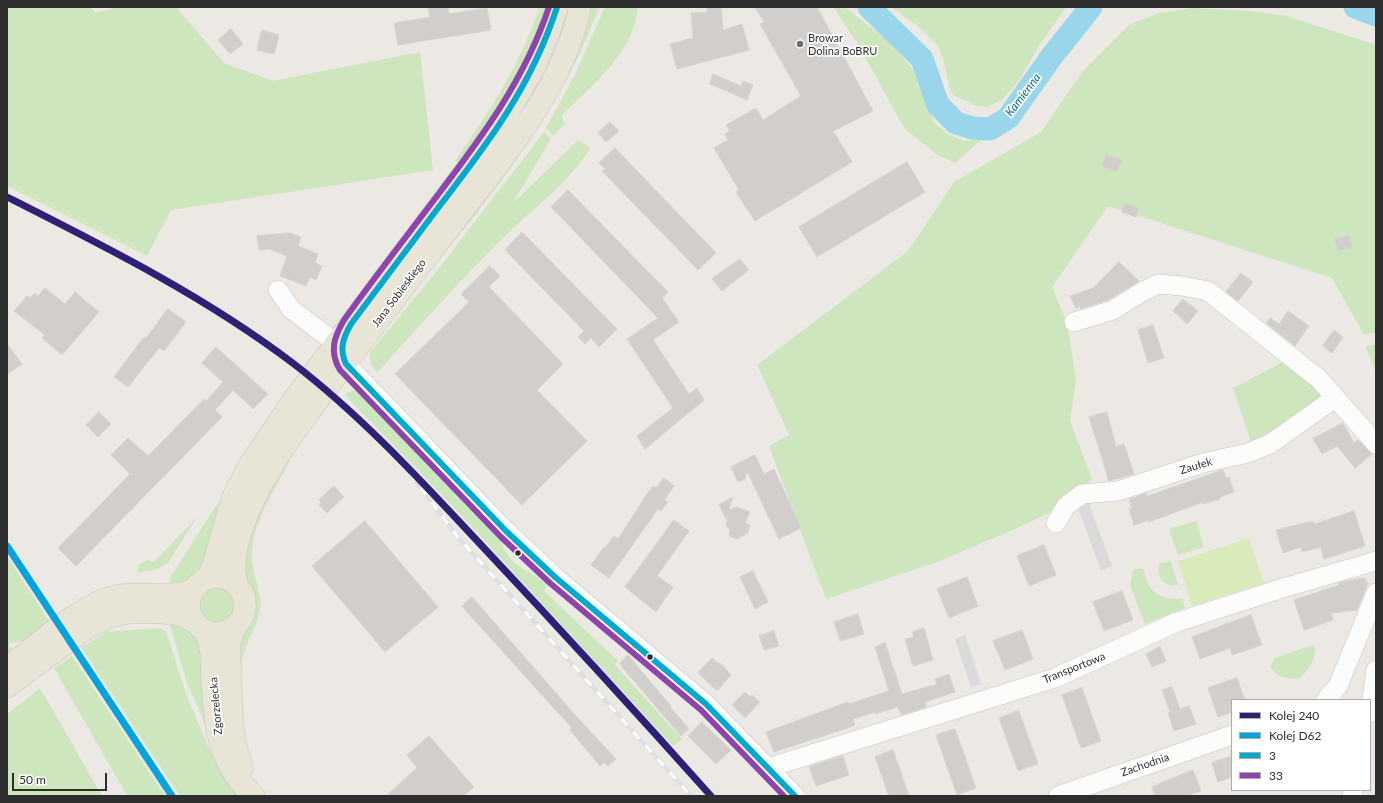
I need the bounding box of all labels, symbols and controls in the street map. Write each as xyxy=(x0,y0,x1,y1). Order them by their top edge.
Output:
place label: Browar Dolina BoBRU xyxy=(808,31,877,57)
marker: Browar Dolina BoBRU xyxy=(795,39,805,49)
water label: Kamienna xyxy=(1002,71,1044,119)
street label: Jana Sobieskiego xyxy=(369,256,429,330)
street label: Zaułek xyxy=(1178,455,1214,477)
unlabelled marker xyxy=(513,548,523,558)
street label: Transportowa xyxy=(1041,650,1107,686)
unlabelled marker xyxy=(645,652,655,662)
street label: Zgorzelecka xyxy=(207,677,225,735)
legend xyxy=(1231,699,1371,791)
text: Kolej 240 xyxy=(1269,708,1319,723)
text: Kolej D62 xyxy=(1269,728,1321,743)
text: 3 xyxy=(1269,748,1276,763)
street label: Zachodnia xyxy=(1119,751,1171,779)
scale bar xyxy=(14,765,109,791)
text: 33 xyxy=(1269,768,1283,783)
text: 50 m xyxy=(19,772,46,787)

